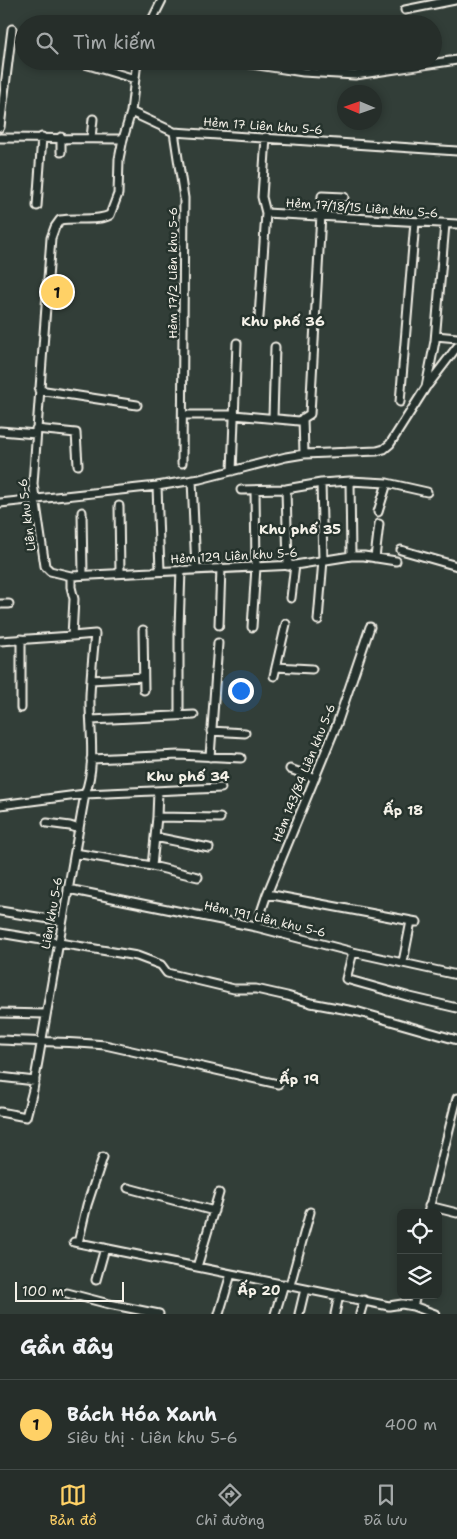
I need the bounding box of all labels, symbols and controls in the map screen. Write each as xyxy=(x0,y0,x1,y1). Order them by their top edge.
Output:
search box xyxy=(15,15,442,70)
icon: search xyxy=(33,29,61,57)
text: Tìm kiếm xyxy=(73,30,156,55)
north arrow xyxy=(337,85,382,130)
street label: Hẻm 17 Liên khu 5-6 xyxy=(203,114,323,138)
street label: Hẻm 17/18/15 Liên khu 5-6 xyxy=(285,195,439,221)
street label: Hẻm 17/2 Liên khu 5-6 xyxy=(165,207,181,339)
pin: 1 xyxy=(41,273,73,311)
district label: Khu phố 36 xyxy=(241,312,325,330)
street label: Liên khu 5-6 xyxy=(15,478,39,552)
district label: Khu phố 35 xyxy=(259,520,341,538)
street label: Hẻm 129 Liên khu 5-6 xyxy=(170,545,298,567)
your location xyxy=(228,678,254,704)
street label: Hẻm 143/84 Liên khu 5-6 xyxy=(269,701,339,845)
district label: Khu phố 34 xyxy=(146,767,230,785)
district label: Ấp 18 xyxy=(383,799,423,819)
street label: Liên khu 5-6 xyxy=(38,876,66,950)
street label: Hẻm 191 Liên khu 5-6 xyxy=(203,897,327,941)
district label: Ấp 19 xyxy=(279,1068,319,1088)
map controls xyxy=(397,1209,442,1299)
button: locate xyxy=(397,1209,442,1254)
button: layers xyxy=(397,1254,442,1299)
scale bar xyxy=(15,1279,124,1302)
district label: Ấp 20 xyxy=(237,1279,281,1299)
text: 100 m xyxy=(22,1282,64,1300)
text: Gần đây xyxy=(20,1333,114,1361)
text: Bách Hóa Xanh xyxy=(67,1402,217,1427)
text: 1 xyxy=(32,1414,40,1435)
text: 400 m xyxy=(384,1414,437,1435)
text: Siêu thị · Liên khu 5-6 xyxy=(67,1427,238,1448)
tab: Bản đồ xyxy=(50,1481,97,1529)
tab: Chỉ đường xyxy=(196,1481,265,1529)
tab: Đã lưu xyxy=(364,1481,407,1529)

